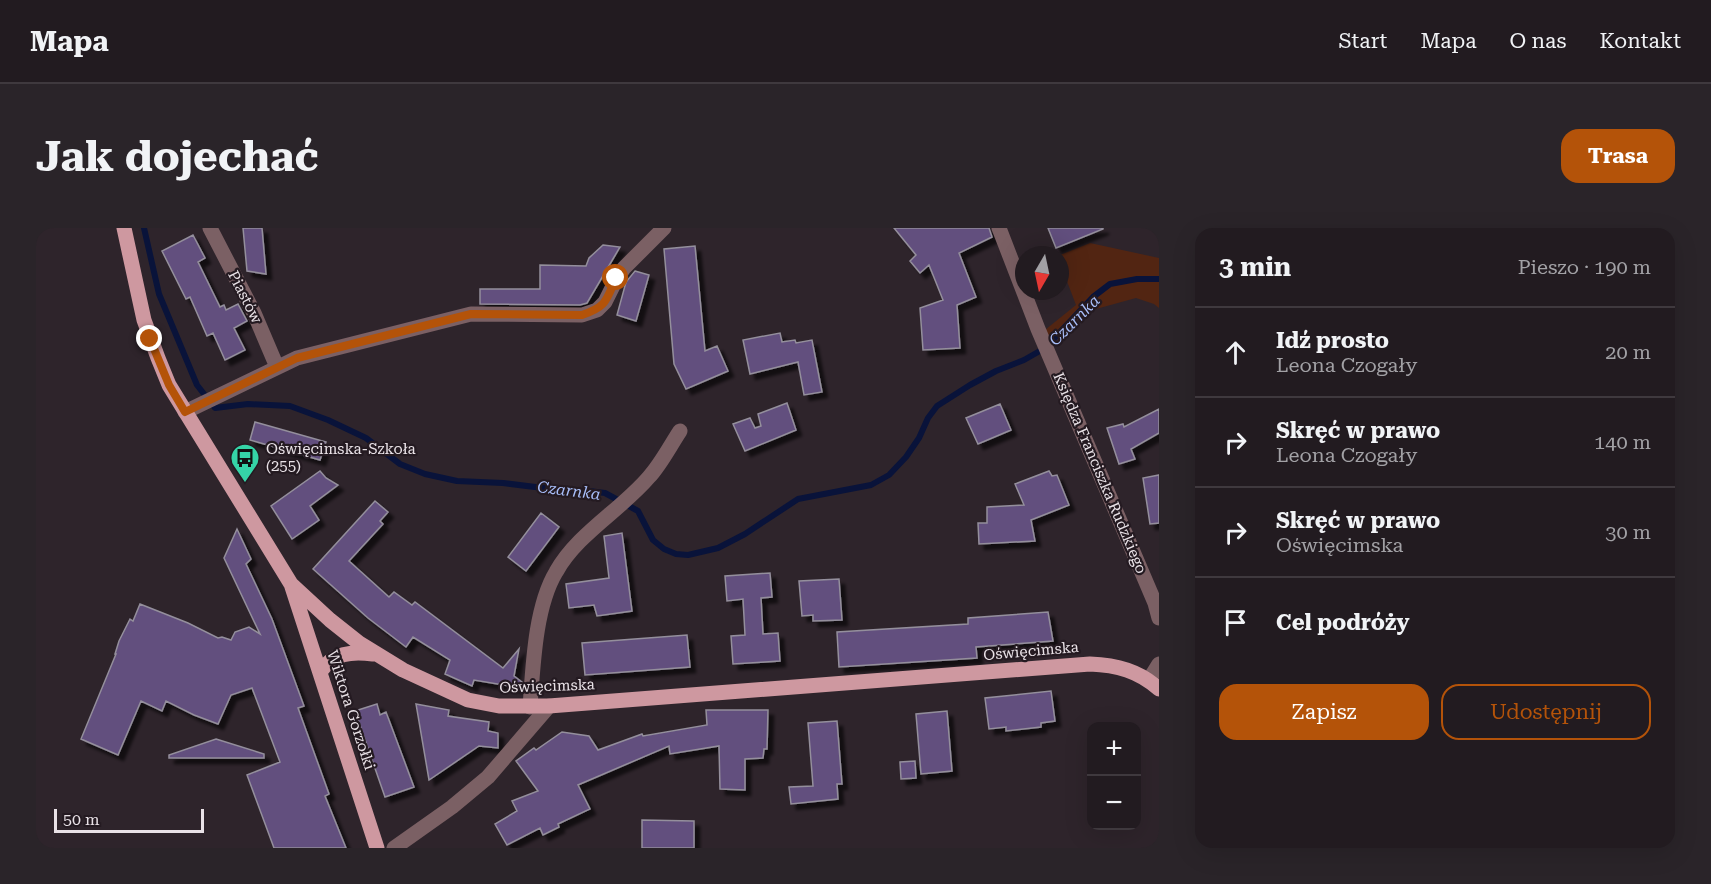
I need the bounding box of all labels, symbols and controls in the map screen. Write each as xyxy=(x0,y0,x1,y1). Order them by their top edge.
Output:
text: Mapa xyxy=(30,25,109,58)
text: Start xyxy=(1339,29,1387,53)
text: Mapa xyxy=(1420,29,1477,53)
text: O nas xyxy=(1510,29,1566,53)
text: Kontakt xyxy=(1599,29,1681,53)
button: Trasa xyxy=(1561,129,1675,183)
text: Jak dojechać xyxy=(36,132,319,181)
north arrow xyxy=(1015,246,1069,300)
text: 3 min xyxy=(1219,252,1291,282)
text: Pieszo · 190 m xyxy=(1518,255,1651,279)
route start xyxy=(602,264,628,290)
street label: Piastów xyxy=(224,268,266,327)
water label: Czarnka xyxy=(1045,291,1104,350)
route end xyxy=(136,325,162,351)
text: Idź prosto xyxy=(1276,328,1389,353)
icon: ahead xyxy=(1219,336,1252,369)
text: 20 m xyxy=(1605,340,1651,364)
text: Leona Czogały xyxy=(1276,353,1417,377)
street label: Księdza Franciszka Rudzkiego xyxy=(1049,370,1151,576)
text: Skręć w prawo xyxy=(1276,418,1440,443)
icon: right xyxy=(1219,426,1252,459)
text: 140 m xyxy=(1594,430,1651,454)
place label: Oświęcimska-Szkoła (255) xyxy=(266,440,416,475)
bus stop icon: Oświęcimska-Szkoła (255) xyxy=(229,442,261,484)
text: Leona Czogały xyxy=(1276,443,1417,467)
water label: Czarnka xyxy=(536,477,602,504)
text: Skręć w prawo xyxy=(1276,508,1440,533)
icon: right xyxy=(1219,516,1252,549)
text: 30 m xyxy=(1605,520,1651,544)
text: Oświęcimska xyxy=(1276,533,1403,557)
icon: arrive xyxy=(1219,606,1252,639)
text: Cel podróży xyxy=(1276,610,1410,635)
street label: Oświęcimska xyxy=(983,638,1079,664)
street label: Wiktora Gorzołki xyxy=(323,648,379,772)
street label: Oświęcimska xyxy=(499,675,595,697)
button: Zapisz xyxy=(1219,684,1429,740)
button: Udostępnij xyxy=(1441,684,1651,740)
map controls xyxy=(1087,722,1141,830)
button: + xyxy=(1087,722,1141,776)
button: − xyxy=(1087,776,1141,830)
scale bar xyxy=(54,806,204,834)
text: 50 m xyxy=(63,810,100,829)

